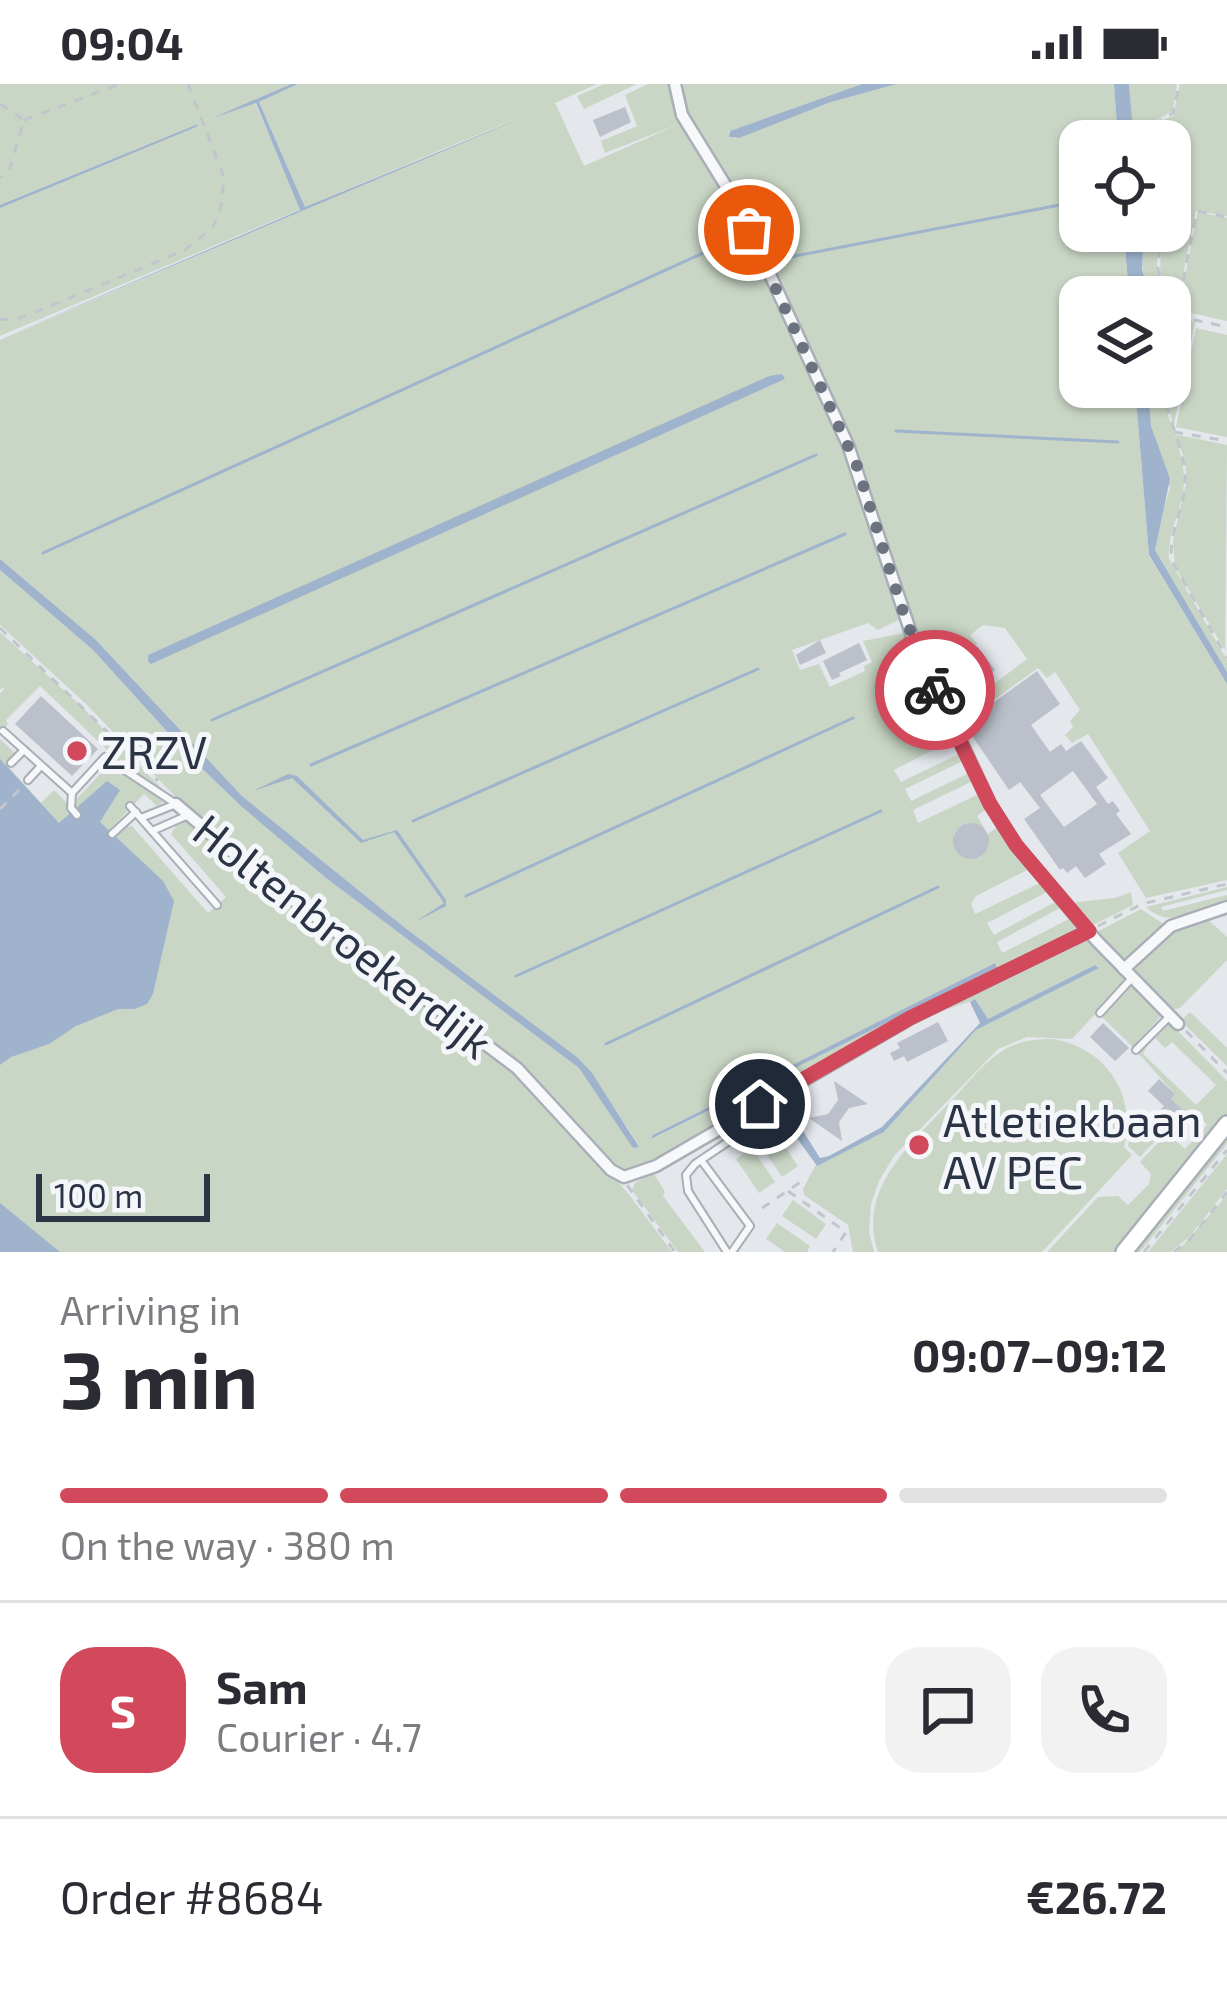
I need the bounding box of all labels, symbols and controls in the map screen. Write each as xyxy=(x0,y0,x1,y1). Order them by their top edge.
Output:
text: 09:04 xyxy=(60,15,184,69)
map controls xyxy=(1059,120,1191,408)
button: locate xyxy=(1059,120,1191,252)
pin xyxy=(698,179,800,281)
icon: bag xyxy=(716,197,782,263)
button: layers xyxy=(1059,276,1191,408)
courier xyxy=(875,630,995,750)
icon: bike xyxy=(902,657,968,723)
place label: ZRZV xyxy=(101,724,207,778)
marker: ZRZV xyxy=(64,738,90,764)
street label: Holtenbroekerdijk xyxy=(183,802,504,1069)
pin xyxy=(709,1053,811,1155)
icon: home xyxy=(727,1071,793,1137)
place label: Atletiekbaan AV PEC xyxy=(943,1092,1202,1198)
marker: Atletiekbaan AV PEC xyxy=(906,1132,932,1158)
scale bar xyxy=(36,1168,210,1221)
text: 100 m xyxy=(54,1175,143,1215)
text: Arriving in xyxy=(60,1286,241,1333)
text: 09:07–09:12 xyxy=(912,1327,1167,1381)
text: 3 min xyxy=(60,1331,258,1425)
text: On the way · 380 m xyxy=(60,1521,395,1568)
button: chat xyxy=(885,1647,1011,1773)
button: phone xyxy=(1041,1647,1167,1773)
text: Sam xyxy=(216,1659,308,1713)
text: S xyxy=(110,1683,136,1737)
text: Courier · 4.7 xyxy=(216,1713,422,1760)
text: Order #8684 xyxy=(60,1869,324,1923)
text: €26.72 xyxy=(1026,1869,1167,1923)

